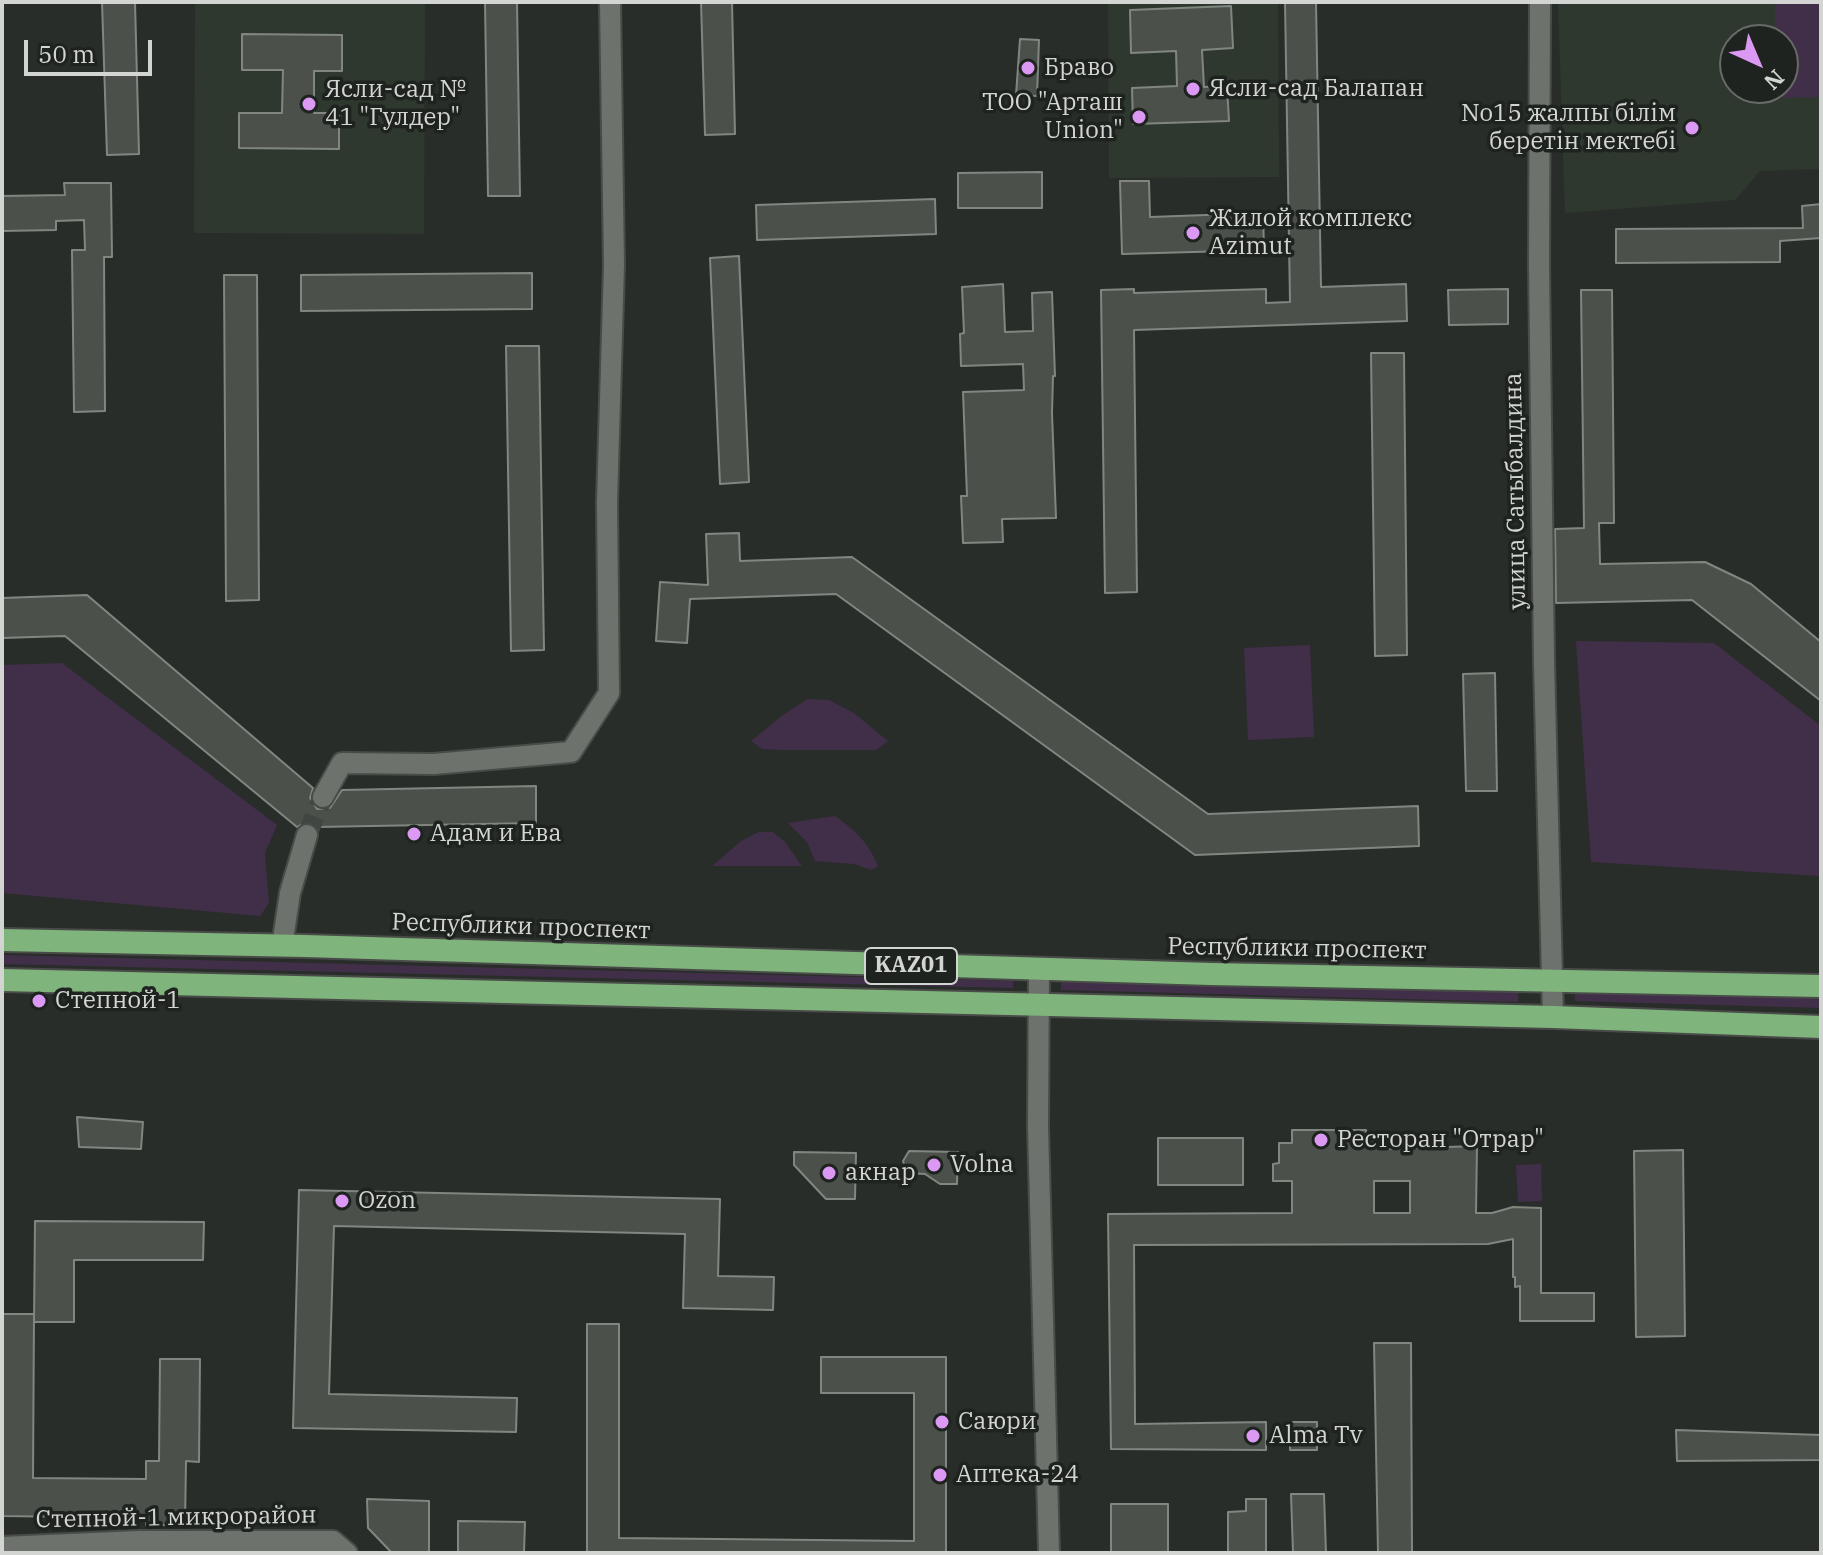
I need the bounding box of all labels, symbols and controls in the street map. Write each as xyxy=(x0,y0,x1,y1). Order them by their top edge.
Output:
scale bar xyxy=(28,24,156,74)
north arrow xyxy=(1719,24,1799,104)
text: 50 m xyxy=(38,38,95,70)
place label: Браво xyxy=(1044,54,1114,82)
marker: Браво xyxy=(1019,59,1037,77)
text: N xyxy=(1758,64,1791,97)
place label: Ясли-сад Балапан xyxy=(1209,75,1424,103)
place label: Ясли-сад № 41 "Гулдер" xyxy=(325,76,466,132)
marker: Ясли-сад Балапан xyxy=(1184,80,1202,98)
place label: ТОО "Арташ Union" xyxy=(982,89,1123,145)
marker: Ясли-сад № 41 "Гулдер" xyxy=(300,95,318,113)
place label: No15 жалпы білім беретін мектебі xyxy=(1461,100,1676,156)
marker: ТОО "Арташ Union" xyxy=(1130,108,1148,126)
marker: No15 жалпы білім беретін мектебі xyxy=(1683,119,1701,137)
place label: Жилой комплекс Azimut xyxy=(1209,205,1412,261)
marker: Жилой комплекс Azimut xyxy=(1184,224,1202,242)
street label: улица Сатыбалдина xyxy=(1500,372,1532,610)
place label: Адам и Ева xyxy=(430,820,562,848)
marker: Адам и Ева xyxy=(405,825,423,843)
street label: Республики проспект xyxy=(391,908,651,946)
street label: Республики проспект xyxy=(1167,932,1427,966)
road number: KАZ01 xyxy=(865,948,957,984)
place label: Степной-1 xyxy=(55,987,181,1015)
marker: Степной-1 xyxy=(30,992,48,1010)
place label: Ресторан "Отрар" xyxy=(1337,1126,1544,1154)
marker: Ресторан "Отрар" xyxy=(1312,1131,1330,1149)
place label: Volna xyxy=(950,1151,1014,1179)
marker: Volna xyxy=(925,1156,943,1174)
place label: акнар xyxy=(845,1159,916,1187)
marker: акнар xyxy=(820,1164,838,1182)
place label: Ozon xyxy=(358,1187,416,1215)
marker: Ozon xyxy=(333,1192,351,1210)
place label: Саюри xyxy=(958,1408,1037,1436)
marker: Саюри xyxy=(933,1413,951,1431)
place label: Alma Tv xyxy=(1269,1422,1363,1450)
marker: Alma Tv xyxy=(1244,1427,1262,1445)
place label: Аптека-24 xyxy=(956,1461,1079,1489)
marker: Аптека-24 xyxy=(931,1466,949,1484)
street label: Степной-1 микрорайон xyxy=(35,1501,317,1535)

